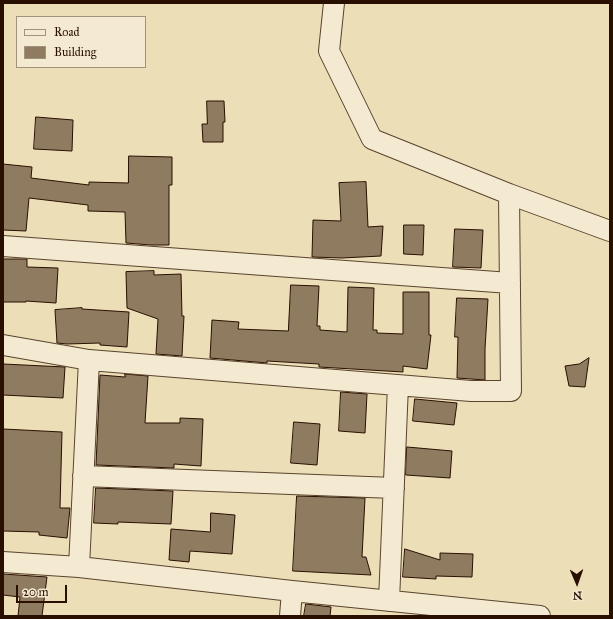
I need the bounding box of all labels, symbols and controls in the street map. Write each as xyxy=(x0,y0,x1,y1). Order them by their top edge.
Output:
legend xyxy=(16,16,146,68)
text: Road xyxy=(54,25,80,39)
text: Building xyxy=(54,45,96,59)
north arrow xyxy=(557,563,597,603)
scale bar xyxy=(18,577,69,603)
text: 20 m xyxy=(23,585,49,599)
text: N xyxy=(573,589,582,602)

